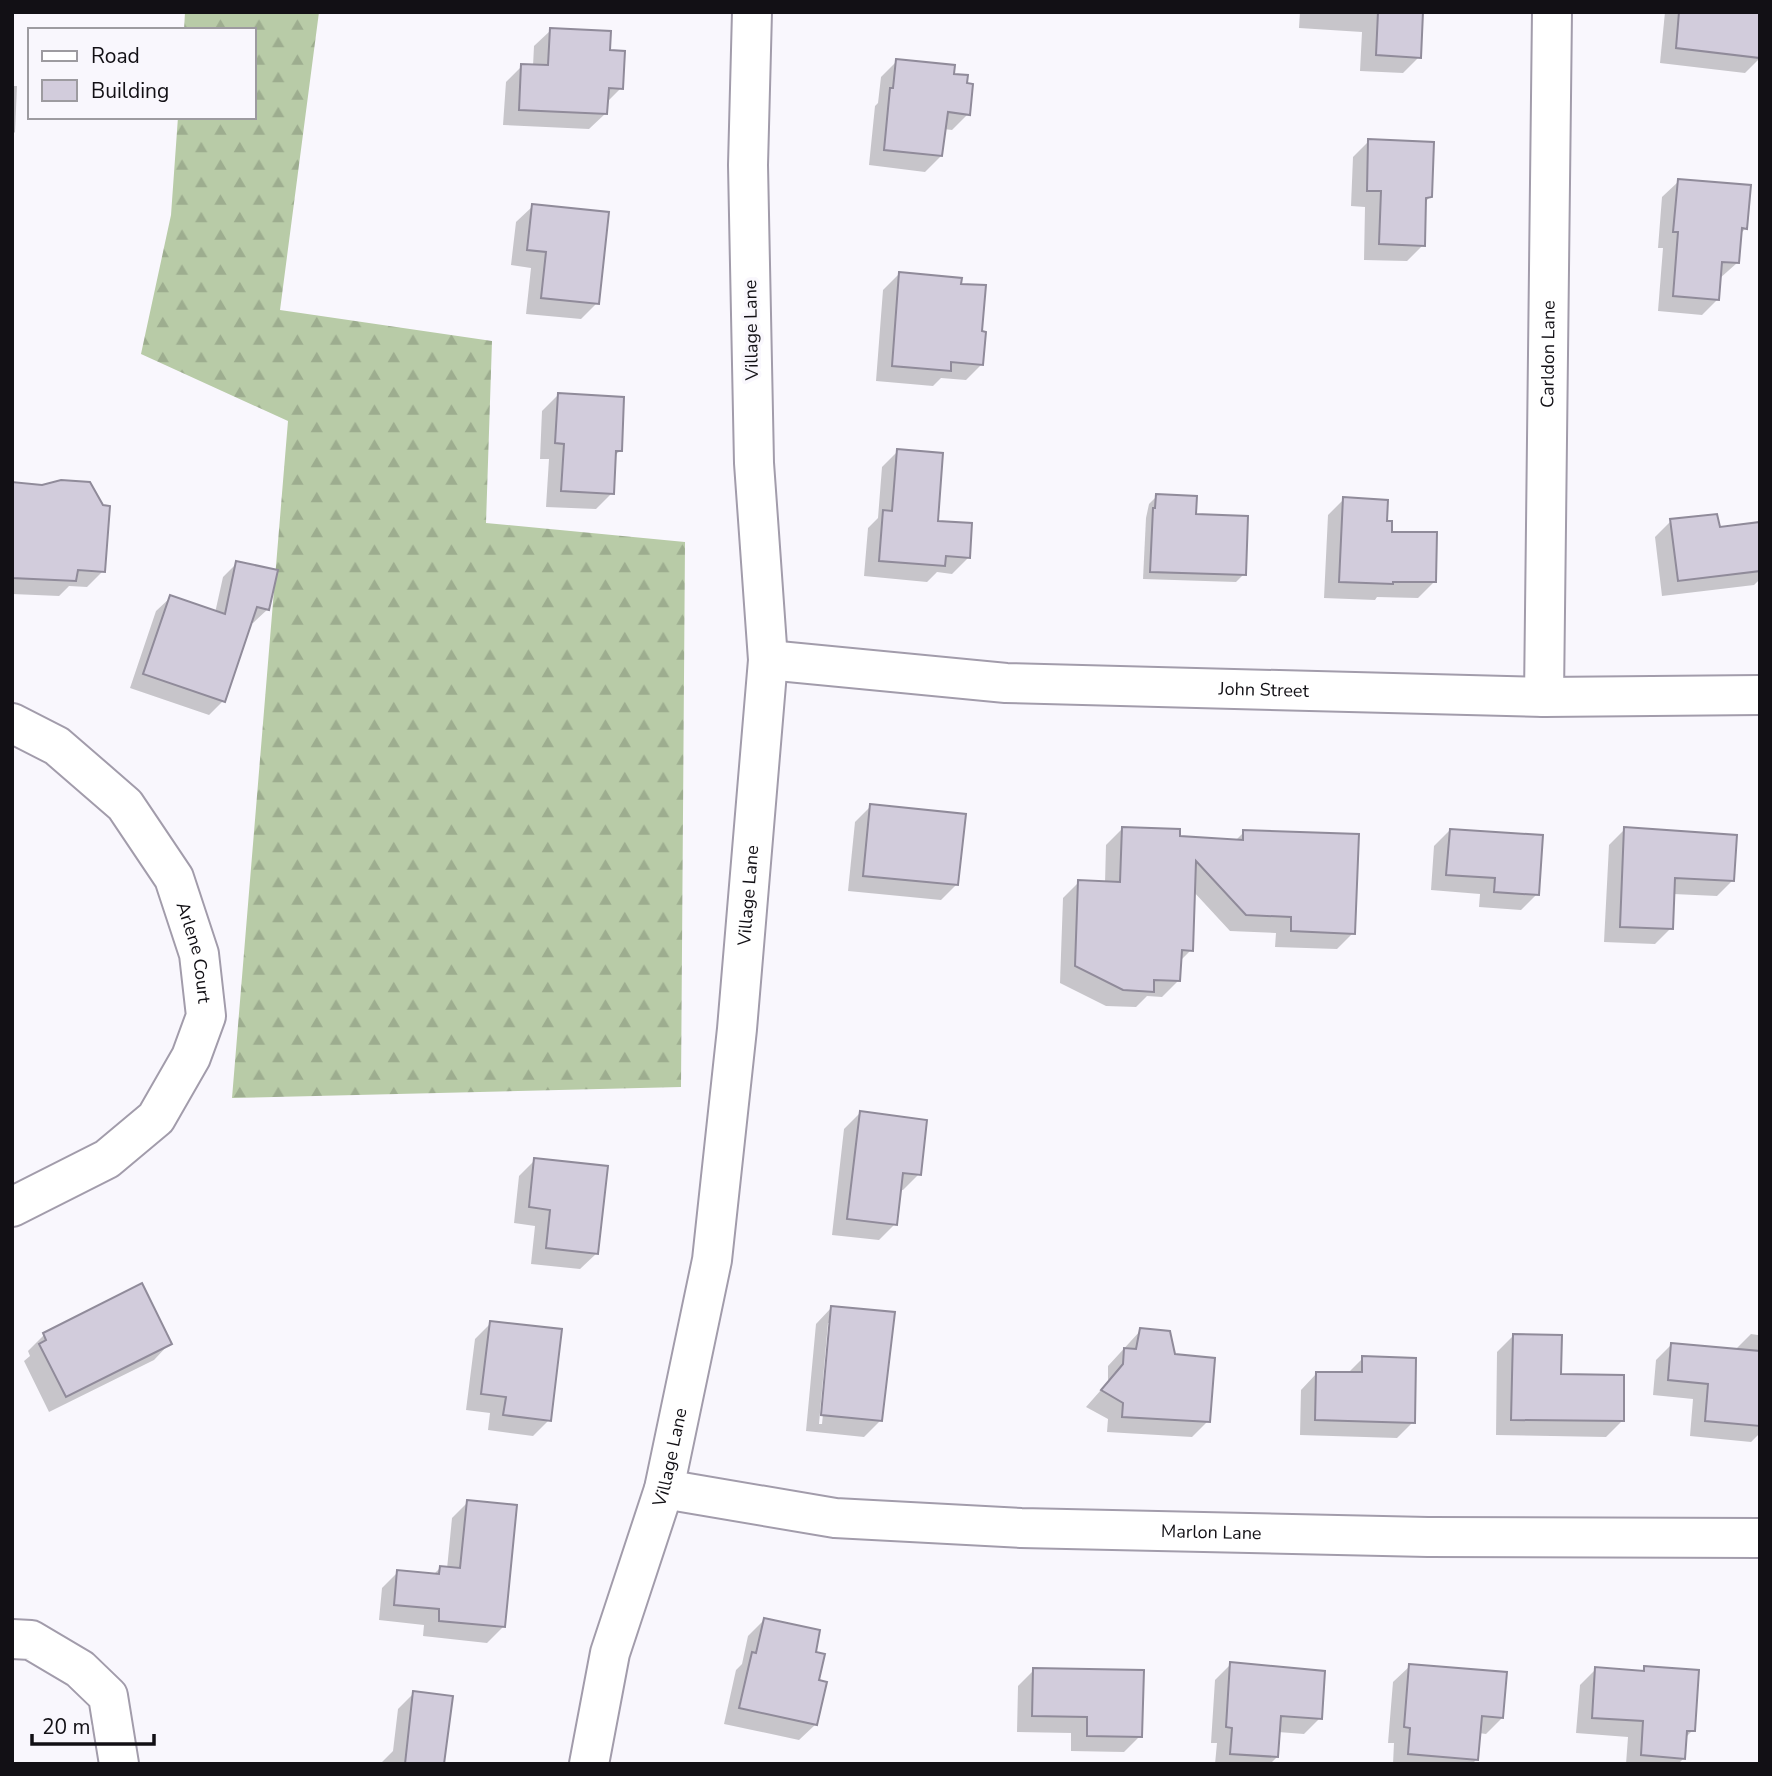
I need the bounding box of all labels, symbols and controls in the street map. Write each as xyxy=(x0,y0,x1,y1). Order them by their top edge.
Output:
legend xyxy=(28,28,256,119)
text: Road xyxy=(91,42,140,70)
text: Building xyxy=(91,77,169,105)
street label: Village Lane xyxy=(738,279,764,382)
street label: Carldon Lane xyxy=(1535,300,1561,408)
street label: John Street xyxy=(1217,677,1310,703)
street label: Village Lane xyxy=(732,844,764,948)
street label: Arlene Court xyxy=(171,899,217,1005)
street label: Village Lane xyxy=(647,1406,693,1511)
street label: Marlon Lane xyxy=(1161,1519,1262,1545)
scale bar xyxy=(32,1702,154,1746)
text: 20 m xyxy=(42,1713,91,1741)

